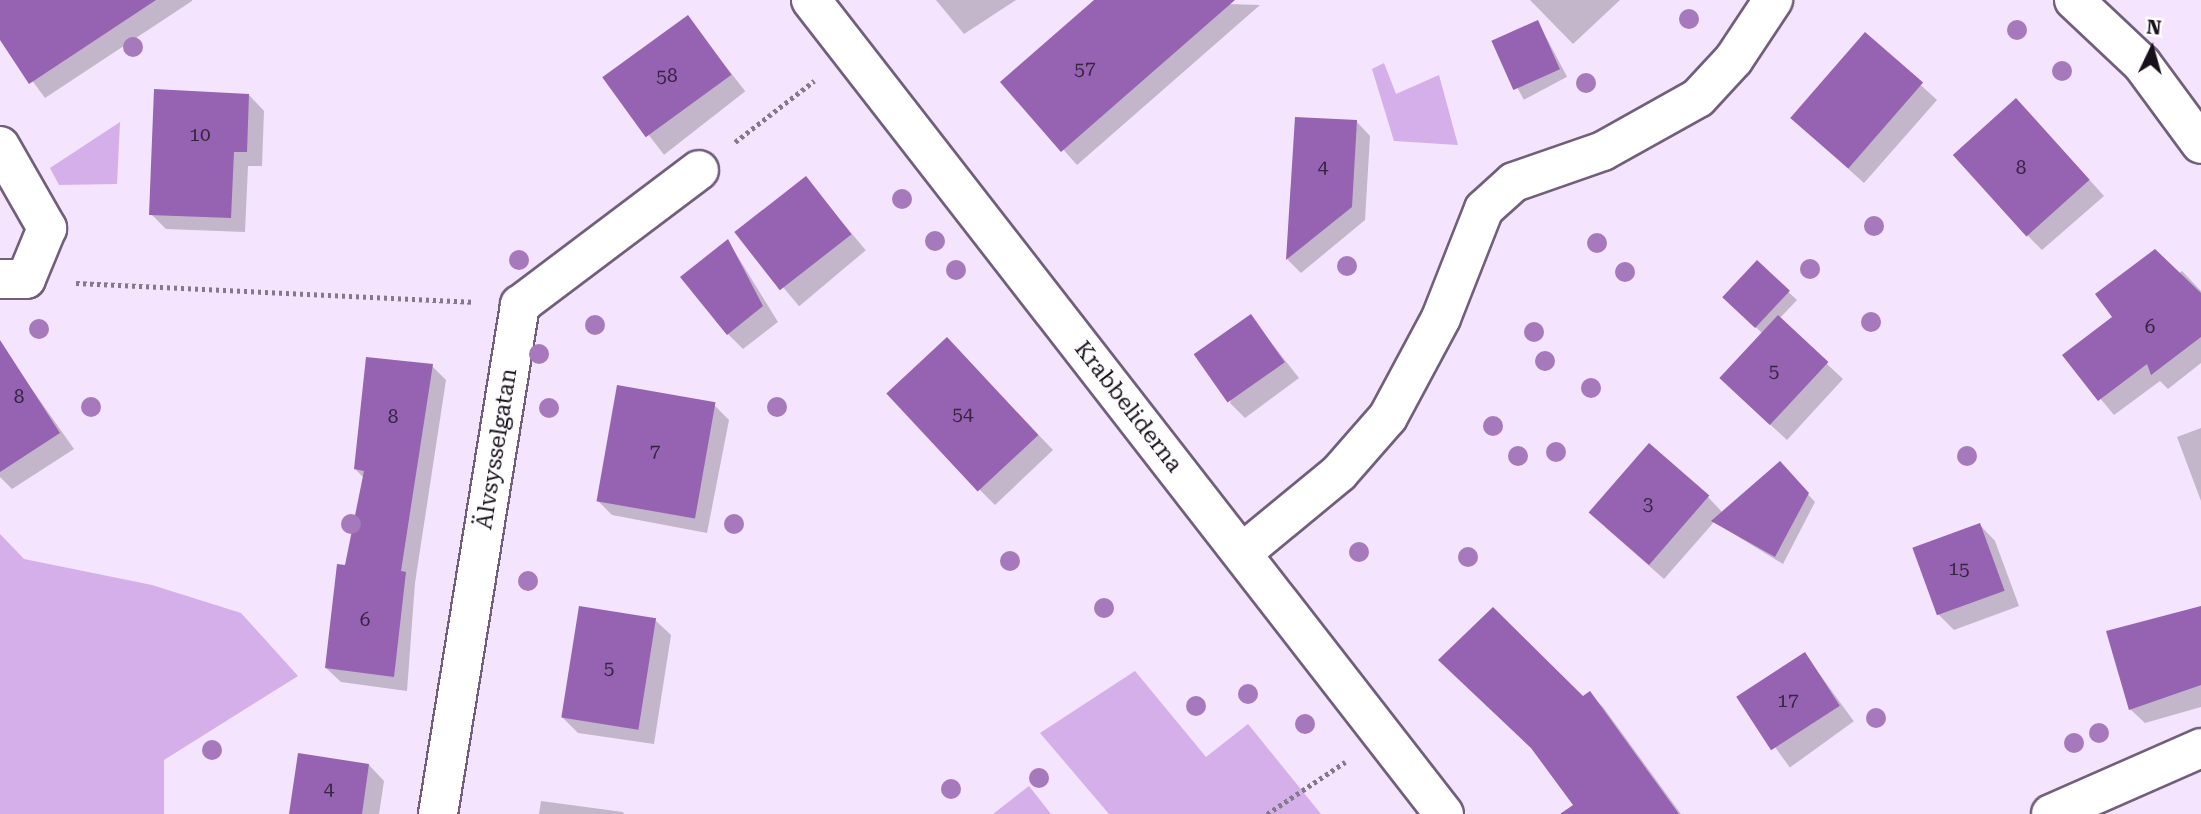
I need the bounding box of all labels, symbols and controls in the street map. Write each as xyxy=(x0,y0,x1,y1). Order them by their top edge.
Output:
north arrow xyxy=(2117,14,2187,84)
text: N xyxy=(2146,15,2162,40)
house number: 57 xyxy=(1074,58,1096,80)
house number: 58 xyxy=(656,65,678,87)
house number: 10 xyxy=(189,124,211,146)
house number: 4 xyxy=(1318,156,1328,178)
house number: 8 xyxy=(2016,157,2026,179)
house number: 6 xyxy=(2145,316,2155,338)
street label: Krabbeliderna xyxy=(1068,336,1188,478)
house number: 5 xyxy=(1769,360,1779,382)
street label: Älvsysselgatan xyxy=(471,367,523,531)
house number: 8 xyxy=(14,386,24,408)
house number: 54 xyxy=(952,403,974,425)
house number: 8 xyxy=(388,406,398,428)
house number: 7 xyxy=(650,441,660,463)
house number: 3 xyxy=(1643,493,1653,515)
house number: 15 xyxy=(1948,558,1970,580)
house number: 6 xyxy=(360,609,370,631)
house number: 5 xyxy=(604,657,614,679)
house number: 17 xyxy=(1777,690,1799,712)
house number: 4 xyxy=(324,778,334,800)

